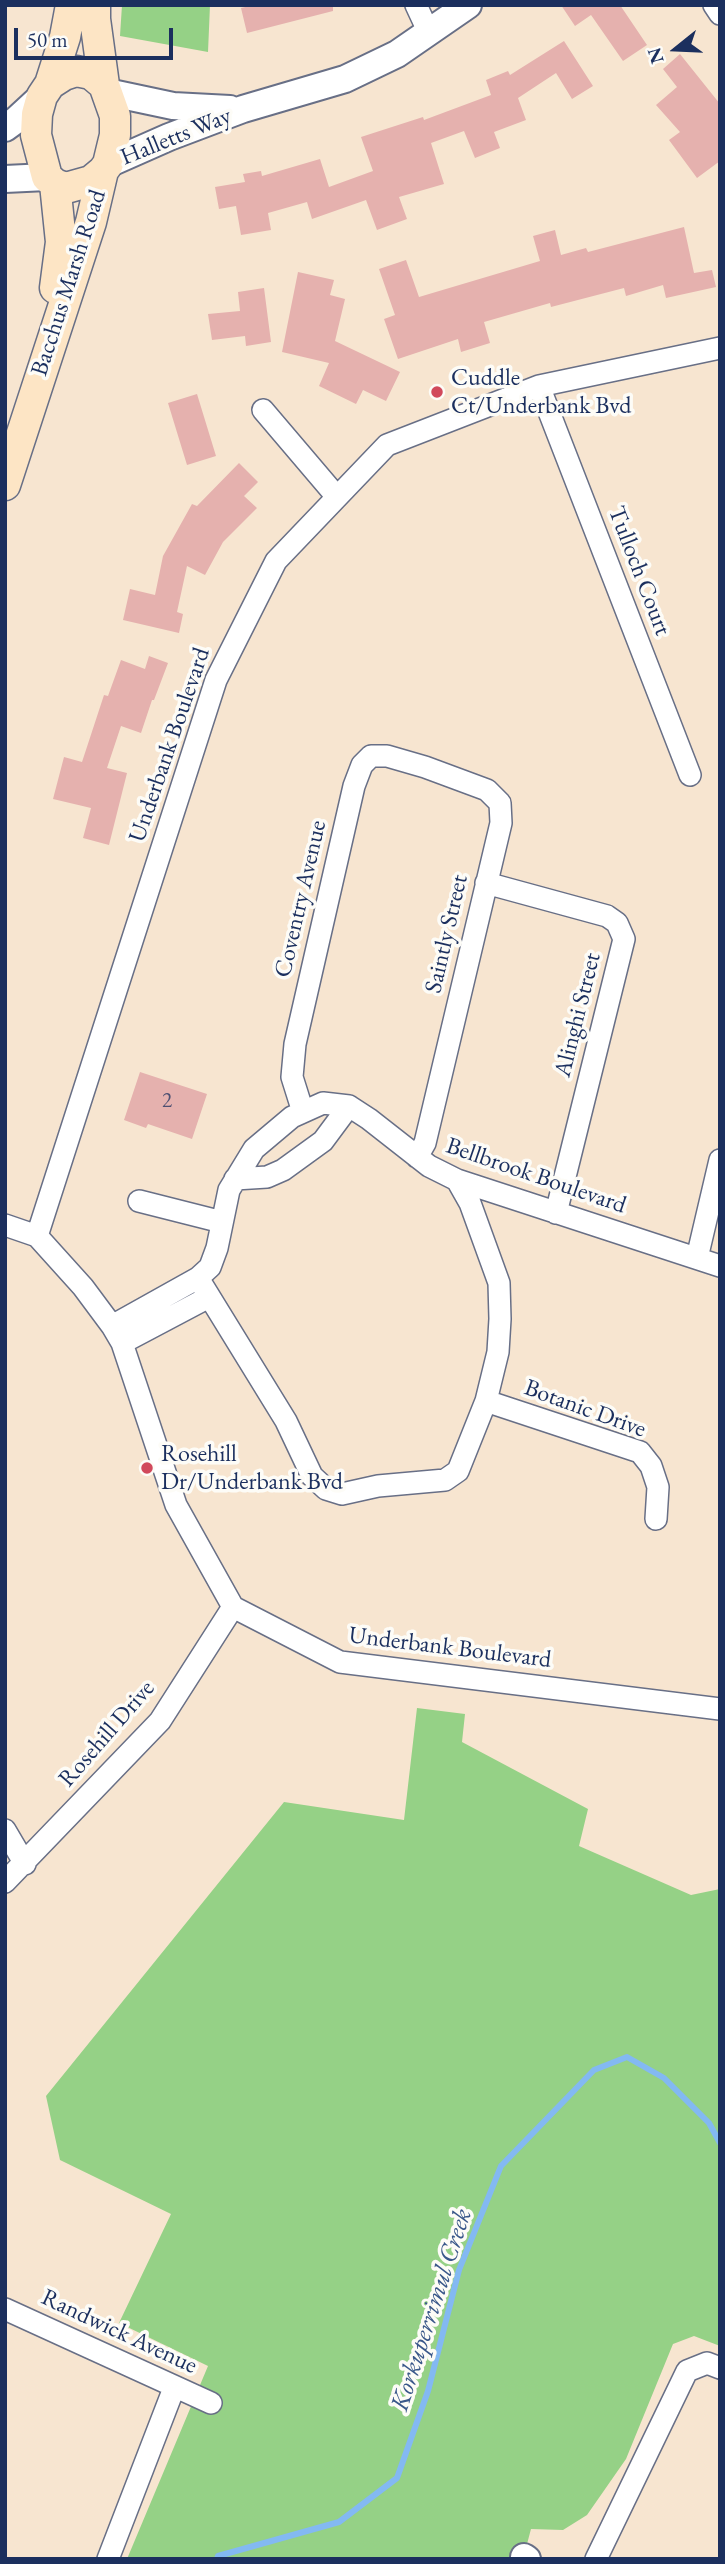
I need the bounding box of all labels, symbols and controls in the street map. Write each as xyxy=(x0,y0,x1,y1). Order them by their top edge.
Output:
scale bar xyxy=(18,14,177,58)
north arrow xyxy=(641,14,711,84)
text: 50 m xyxy=(27,26,68,53)
text: N xyxy=(641,44,670,67)
street label: Halletts Way xyxy=(116,102,236,172)
street label: Bacchus Marsh Road xyxy=(25,186,113,380)
place label: Cuddle Ct/Underbank Bvd xyxy=(451,364,631,420)
marker: Cuddle Ct/Underbank Bvd xyxy=(429,384,445,400)
street label: Tulloch Court xyxy=(601,502,677,640)
street label: Underbank Boulevard xyxy=(123,644,217,846)
street label: Coventry Avenue xyxy=(269,818,333,980)
street label: Saintly Street xyxy=(419,872,475,996)
street label: Alinghi Street xyxy=(549,950,607,1080)
house number: 2 xyxy=(162,1088,172,1114)
street label: Bellbrook Boulevard xyxy=(442,1132,630,1220)
street label: Botanic Drive xyxy=(520,1374,650,1444)
place label: Rosehill Dr/Underbank Bvd xyxy=(161,1440,343,1496)
marker: Rosehill Dr/Underbank Bvd xyxy=(139,1460,155,1476)
street label: Underbank Boulevard xyxy=(347,1621,553,1675)
street label: Rosehill Drive xyxy=(53,1675,161,1793)
water label: Korkuperrimul Creek xyxy=(385,2205,479,2415)
street label: Randwick Avenue xyxy=(37,2283,201,2381)

